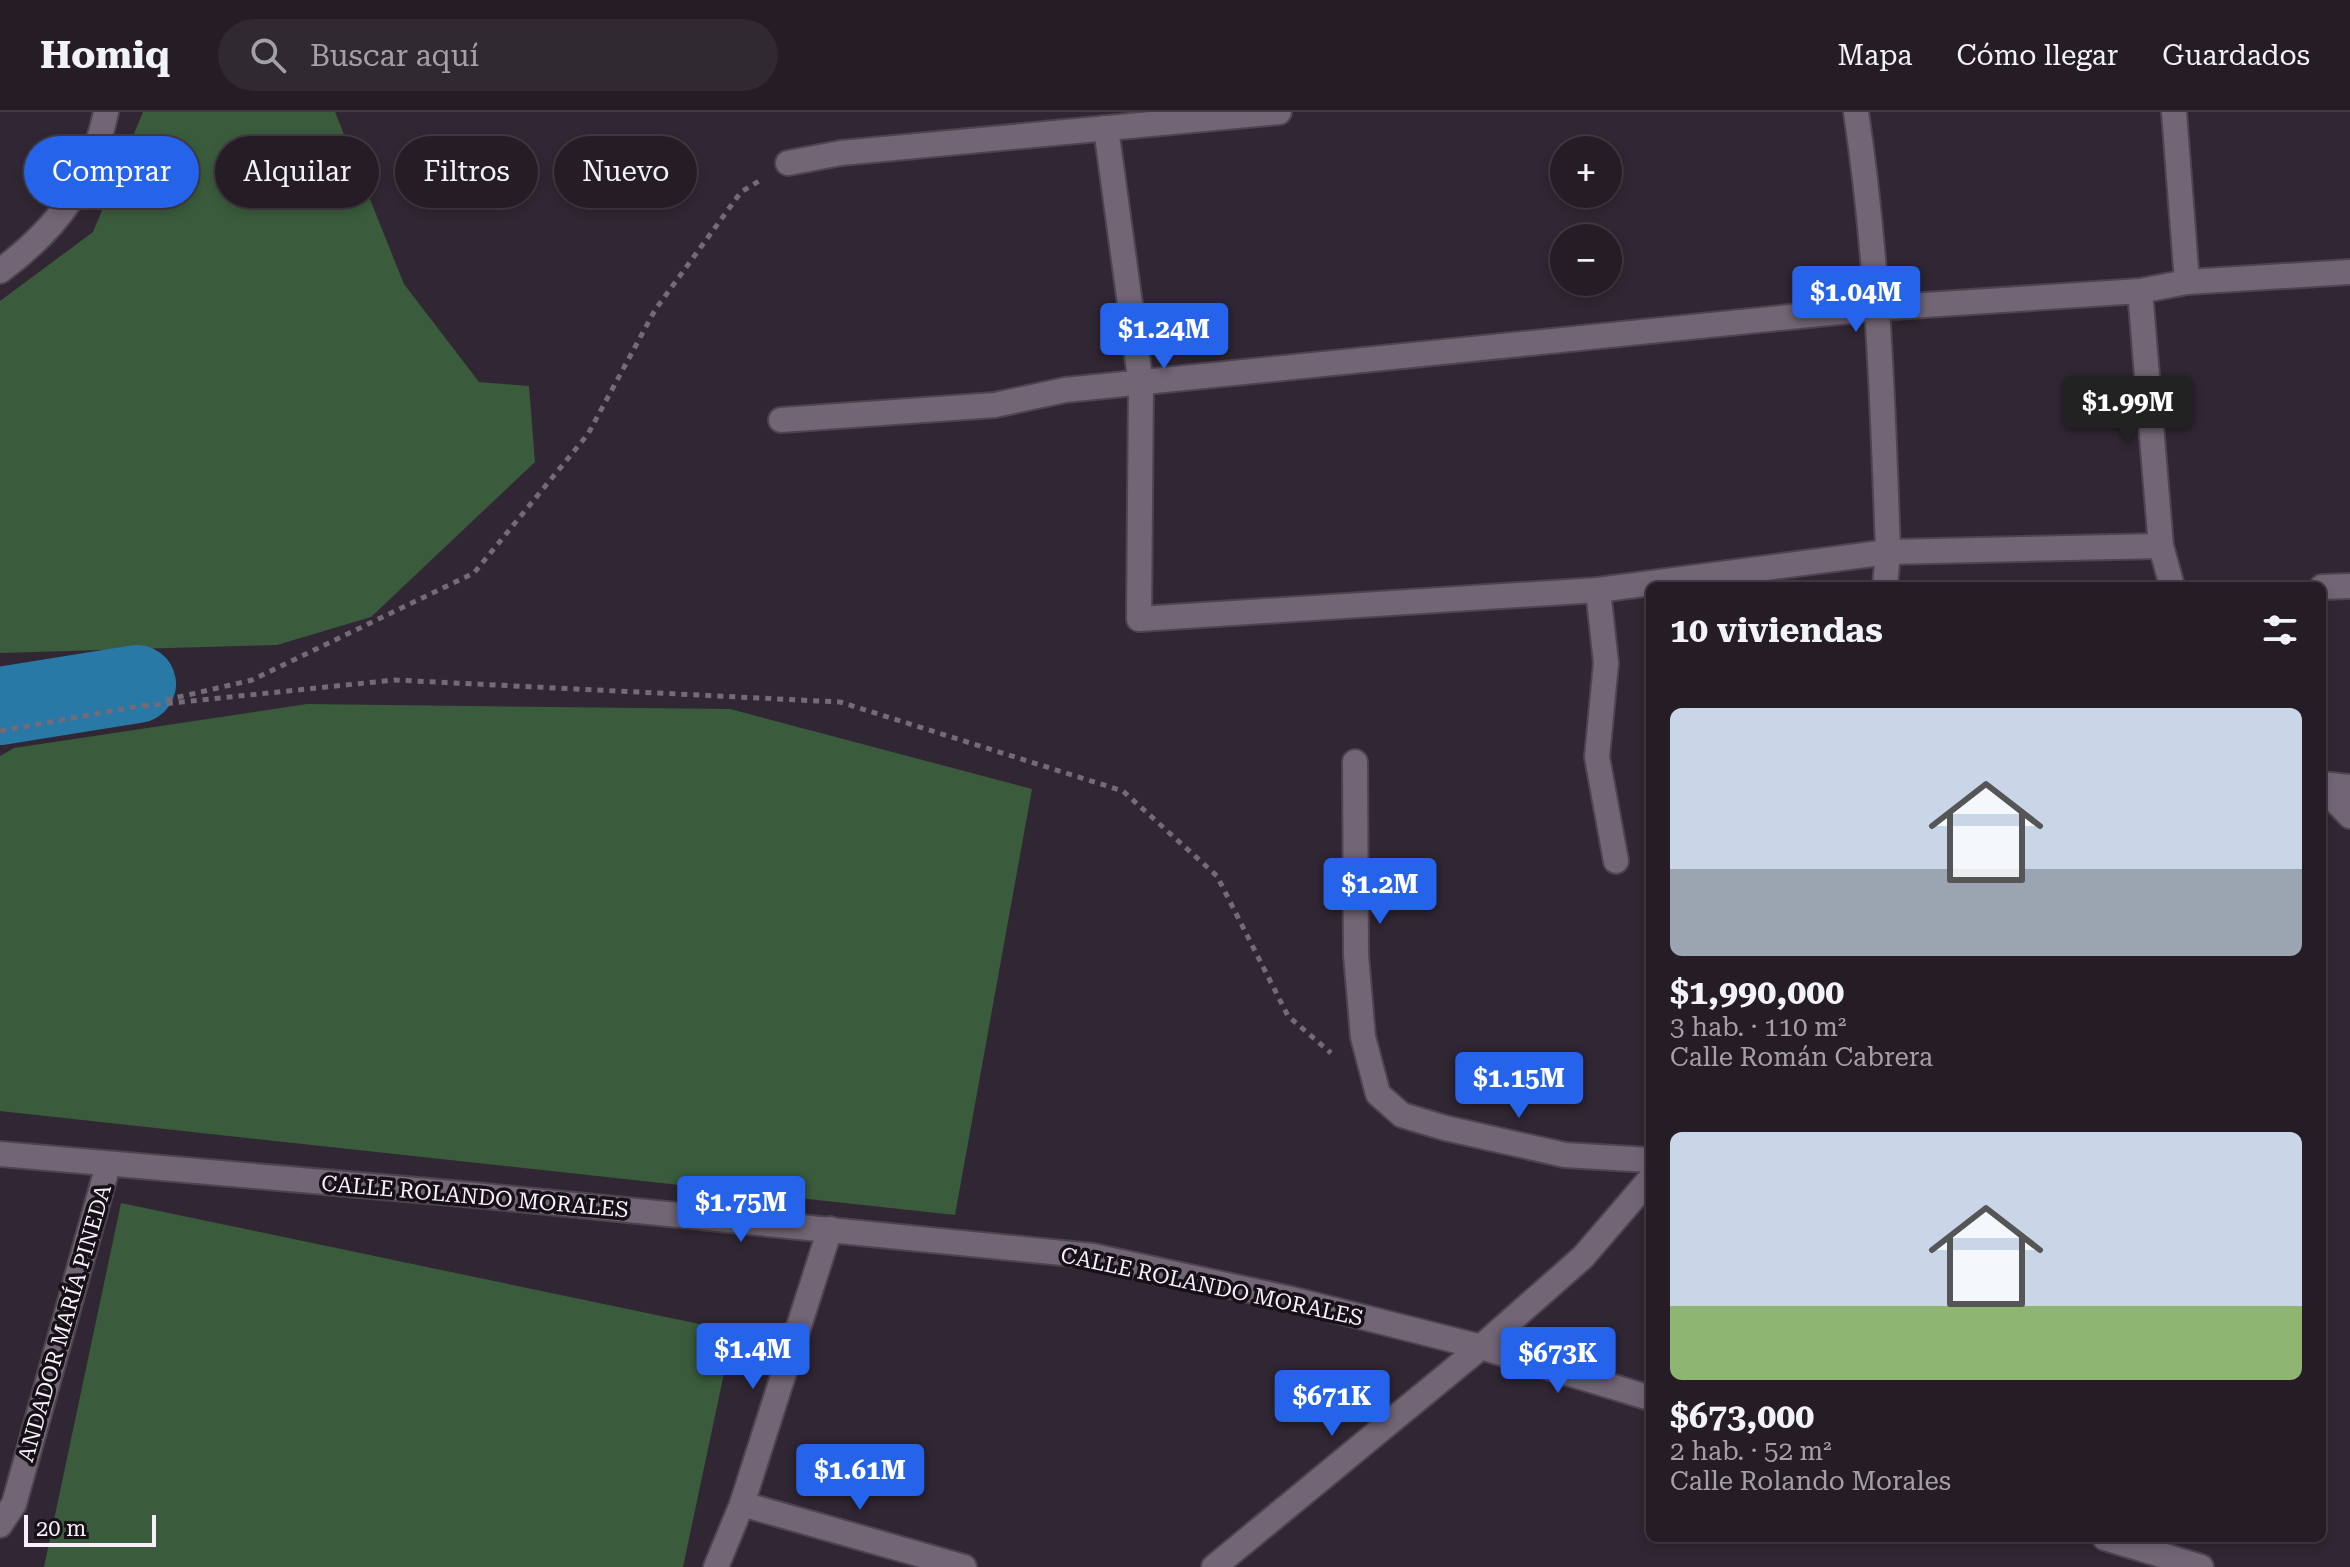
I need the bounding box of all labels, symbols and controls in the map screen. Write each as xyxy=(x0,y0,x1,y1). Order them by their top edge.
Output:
search box xyxy=(218,19,778,91)
text: Homiq xyxy=(40,33,170,77)
icon: search xyxy=(246,33,290,77)
text: Buscar aquí xyxy=(310,38,479,73)
text: Mapa xyxy=(1838,39,1912,72)
text: Cómo llegar xyxy=(1956,39,2118,72)
text: Guardados xyxy=(2162,39,2310,72)
chip: Comprar xyxy=(24,136,199,208)
chip: Alquilar xyxy=(215,136,379,208)
chip: Filtros xyxy=(395,136,538,208)
chip: Nuevo xyxy=(554,136,697,208)
map controls xyxy=(1550,136,1622,296)
button: + xyxy=(1550,136,1622,208)
button: − xyxy=(1550,224,1622,296)
pin: $1.04M xyxy=(1791,266,1921,334)
text: $1.04M xyxy=(1810,277,1902,307)
pin: $1.24M xyxy=(1099,303,1229,371)
text: $1.24M xyxy=(1118,314,1210,344)
pin: $1.99M xyxy=(2063,376,2193,444)
text: $1.99M xyxy=(2082,387,2174,417)
icon: filters xyxy=(2258,608,2302,652)
text: 10 viviendas xyxy=(1670,610,1883,650)
icon: home xyxy=(1914,760,2058,904)
pin: $1.2M xyxy=(1324,858,1436,926)
text: $1.2M xyxy=(1342,869,1418,899)
text: $1,990,000 xyxy=(1670,972,1844,1012)
text: 3 hab. · 110 m² xyxy=(1670,1012,1846,1042)
text: Calle Román Cabrera xyxy=(1670,1042,1933,1072)
pin: $1.15M xyxy=(1454,1052,1584,1120)
text: $1.15M xyxy=(1473,1063,1565,1093)
street label: CALLE ROLANDO MORALES xyxy=(320,1171,630,1222)
pin: $1.75M xyxy=(676,1176,806,1244)
street label: ANDADOR MARÍA PINEDA xyxy=(12,1181,116,1465)
icon: home xyxy=(1914,1184,2058,1328)
text: $1.75M xyxy=(695,1187,787,1217)
street label: CALLE ROLANDO MORALES xyxy=(1059,1242,1365,1331)
pin: $1.4M xyxy=(697,1323,809,1391)
pin: $673K xyxy=(1502,1327,1614,1395)
text: $1.4M xyxy=(715,1334,791,1364)
text: $673K xyxy=(1519,1338,1597,1368)
pin: $671K xyxy=(1276,1370,1388,1438)
text: $671K xyxy=(1293,1381,1371,1411)
text: $673,000 xyxy=(1670,1396,1814,1436)
text: 2 hab. · 52 m² xyxy=(1670,1436,1832,1466)
pin: $1.61M xyxy=(795,1444,925,1512)
text: $1.61M xyxy=(814,1455,906,1485)
text: Calle Rolando Morales xyxy=(1670,1466,1951,1496)
scale bar xyxy=(24,1511,156,1547)
text: 20 m xyxy=(36,1516,86,1541)

